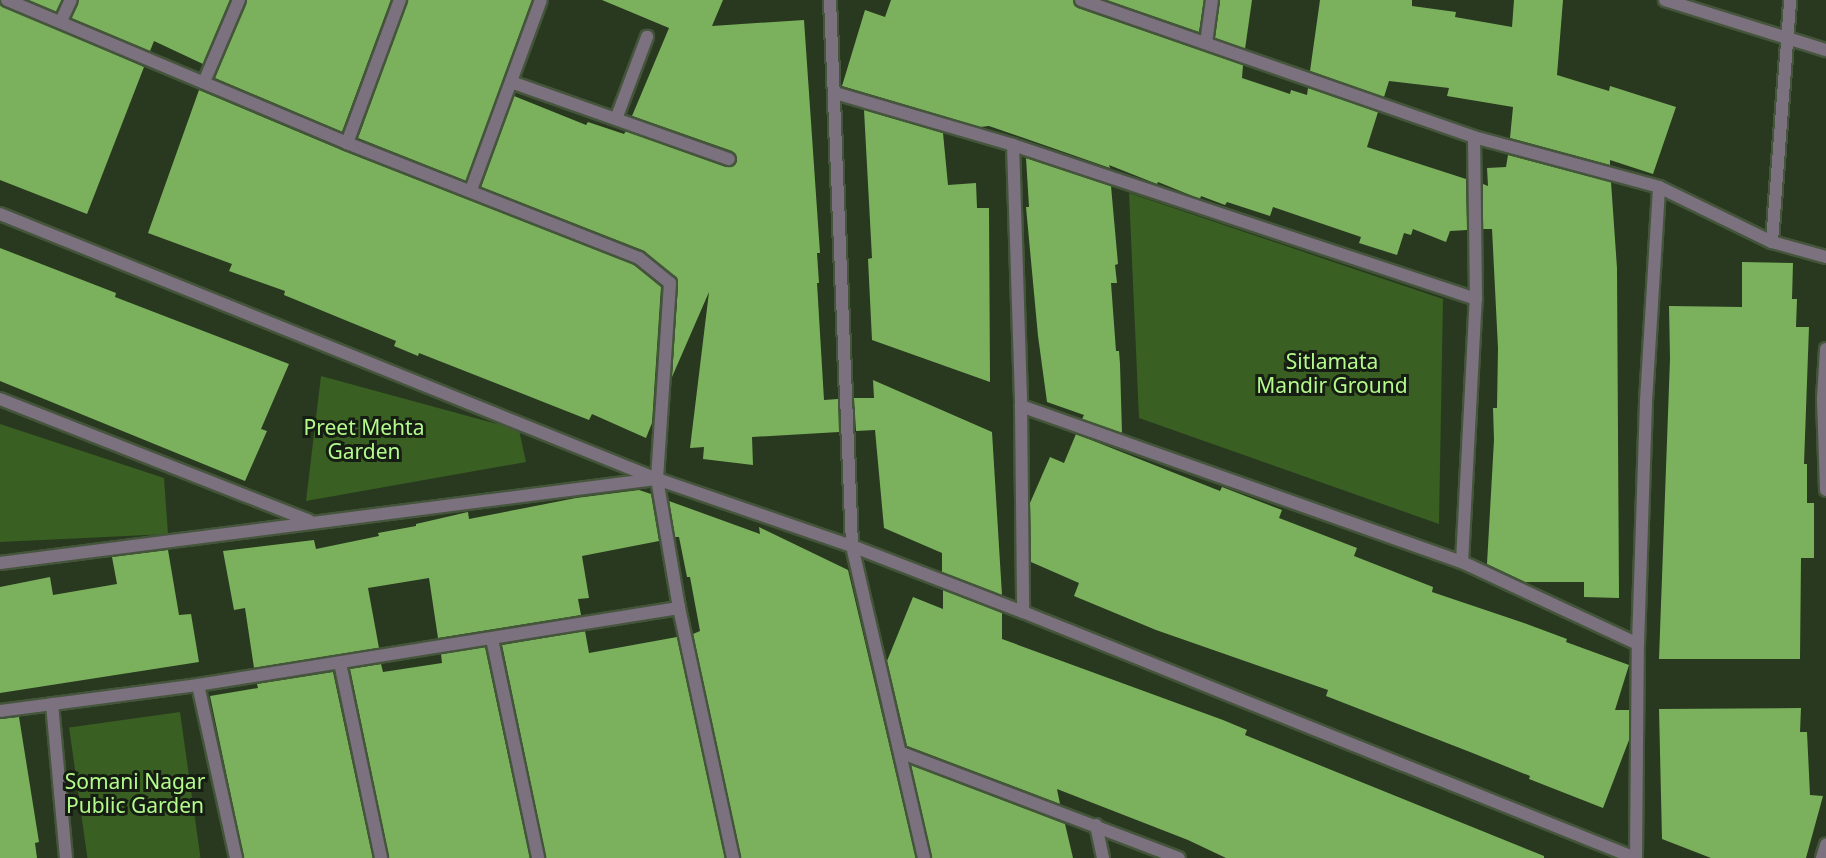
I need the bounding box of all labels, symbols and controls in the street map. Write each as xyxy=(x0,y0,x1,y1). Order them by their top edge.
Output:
park label: Sitlamata Mandir Ground xyxy=(1256,348,1408,398)
park label: Preet Mehta Garden xyxy=(304,414,424,464)
park label: Somani Nagar Public Garden xyxy=(65,768,205,818)

